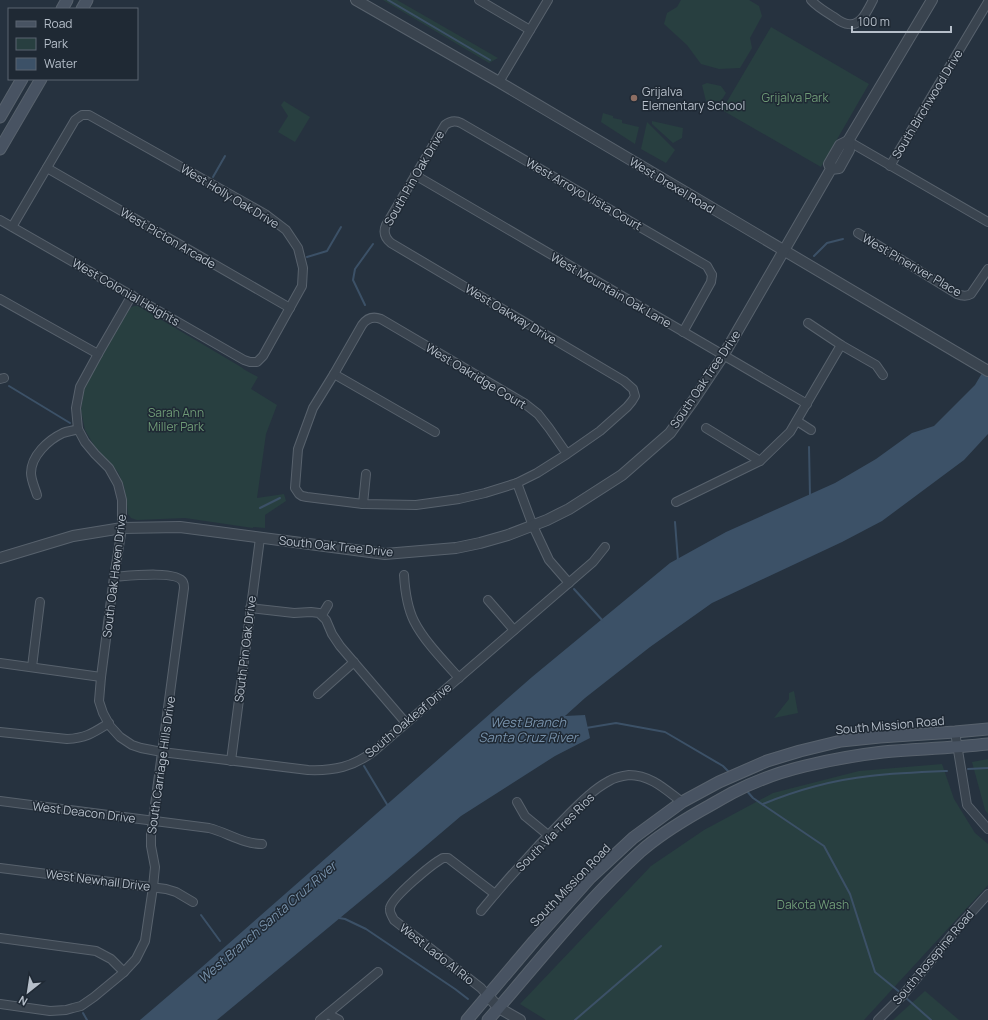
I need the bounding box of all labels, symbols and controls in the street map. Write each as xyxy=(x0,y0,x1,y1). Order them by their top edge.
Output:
legend xyxy=(8,8,138,80)
scale bar xyxy=(852,8,951,34)
text: 100 m xyxy=(858,13,890,30)
text: Road xyxy=(44,15,72,32)
text: Park xyxy=(44,35,69,52)
street label: South Birchwood Drive xyxy=(888,46,966,162)
text: Water xyxy=(44,55,78,72)
place label: Grijalva Elementary School xyxy=(642,83,745,114)
park label: Grijalva Park xyxy=(762,89,829,106)
marker: Grijalva Elementary School xyxy=(629,93,639,103)
street label: South Pin Oak Drive xyxy=(380,127,448,229)
street label: West Drexel Road xyxy=(626,153,718,217)
street label: West Arroyo Vista Court xyxy=(523,154,645,234)
street label: West Holly Oak Drive xyxy=(177,160,283,232)
street label: West Picton Arcade xyxy=(117,204,219,272)
street label: West Pineriver Place xyxy=(859,230,965,300)
street label: West Mountain Oak Lane xyxy=(547,248,675,332)
street label: West Colonial Heights xyxy=(69,254,183,330)
street label: West Oakway Drive xyxy=(462,280,560,348)
street label: South Oak Tree Drive xyxy=(666,327,744,431)
street label: West Oakridge Court xyxy=(422,339,530,413)
park label: Sarah Ann Miller Park xyxy=(148,404,205,435)
street label: South Oak Haven Drive xyxy=(98,513,130,639)
street label: South Oak Tree Drive xyxy=(278,532,394,560)
street label: South Pin Oak Drive xyxy=(230,595,260,703)
street label: South Oakleaf Drive xyxy=(361,679,455,761)
street label: South Carriage Hills Drive xyxy=(143,695,179,835)
street label: South Mission Road xyxy=(835,712,945,738)
water label: West Branch Santa Cruz River xyxy=(478,713,580,746)
street label: South Via Tres Rios xyxy=(512,789,598,875)
street label: West Deacon Drive xyxy=(31,797,137,827)
street label: South Mission Road xyxy=(526,840,614,930)
water label: West Branch Santa Cruz River xyxy=(194,855,342,987)
street label: West Newhall Drive xyxy=(45,865,151,895)
park label: Dakota Wash xyxy=(777,896,849,913)
street label: South Rosepine Road xyxy=(888,906,978,1008)
street label: West Lado Al Rio xyxy=(396,919,478,989)
north arrow xyxy=(8,972,48,1012)
text: N xyxy=(15,993,30,1010)

